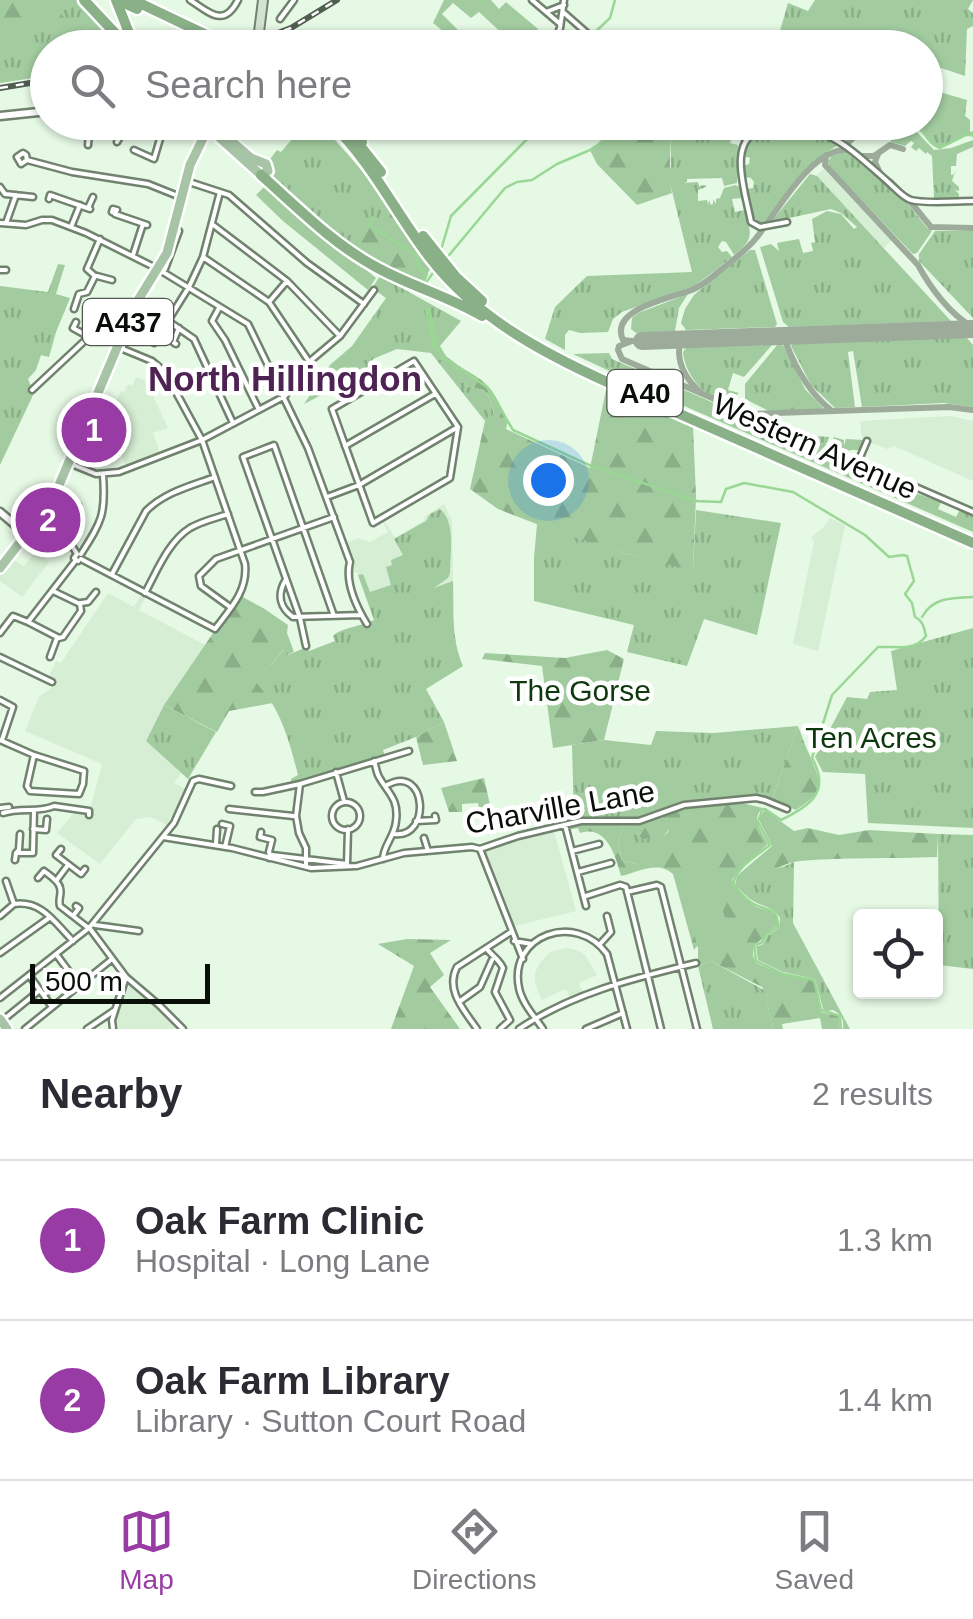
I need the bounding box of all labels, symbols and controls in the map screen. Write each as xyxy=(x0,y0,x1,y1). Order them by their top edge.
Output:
search box xyxy=(30,30,943,140)
icon: search xyxy=(65,58,120,113)
text: Search here xyxy=(145,64,352,106)
road number: A437 xyxy=(83,299,173,345)
district label: North Hillingdon xyxy=(148,359,422,398)
road number: A40 xyxy=(608,370,682,416)
street label: Western Avenue xyxy=(708,386,922,506)
pin: 1 xyxy=(62,392,126,468)
your location xyxy=(523,455,574,506)
pin: 2 xyxy=(15,482,80,558)
park label: The Gorse xyxy=(509,674,651,707)
park label: Ten Acres xyxy=(805,721,937,754)
street label: Charville Lane xyxy=(463,774,657,840)
map controls xyxy=(853,909,943,999)
button: locate xyxy=(853,909,943,999)
scale bar xyxy=(30,959,210,1004)
text: 500 m xyxy=(45,966,123,997)
text: Nearby xyxy=(40,1070,182,1117)
text: 2 results xyxy=(812,1076,933,1112)
text: Oak Farm Clinic xyxy=(135,1200,424,1242)
text: 1 xyxy=(64,1222,81,1258)
text: 1.3 km xyxy=(837,1222,933,1258)
text: Hospital · Long Lane xyxy=(135,1243,430,1279)
text: Oak Farm Library xyxy=(135,1360,450,1402)
text: 2 xyxy=(64,1382,81,1418)
text: 1.4 km xyxy=(837,1382,933,1418)
text: Library · Sutton Court Road xyxy=(135,1403,526,1439)
tab: Map xyxy=(119,1504,174,1596)
tab: Directions xyxy=(412,1504,537,1596)
tab: Saved xyxy=(775,1504,854,1596)

